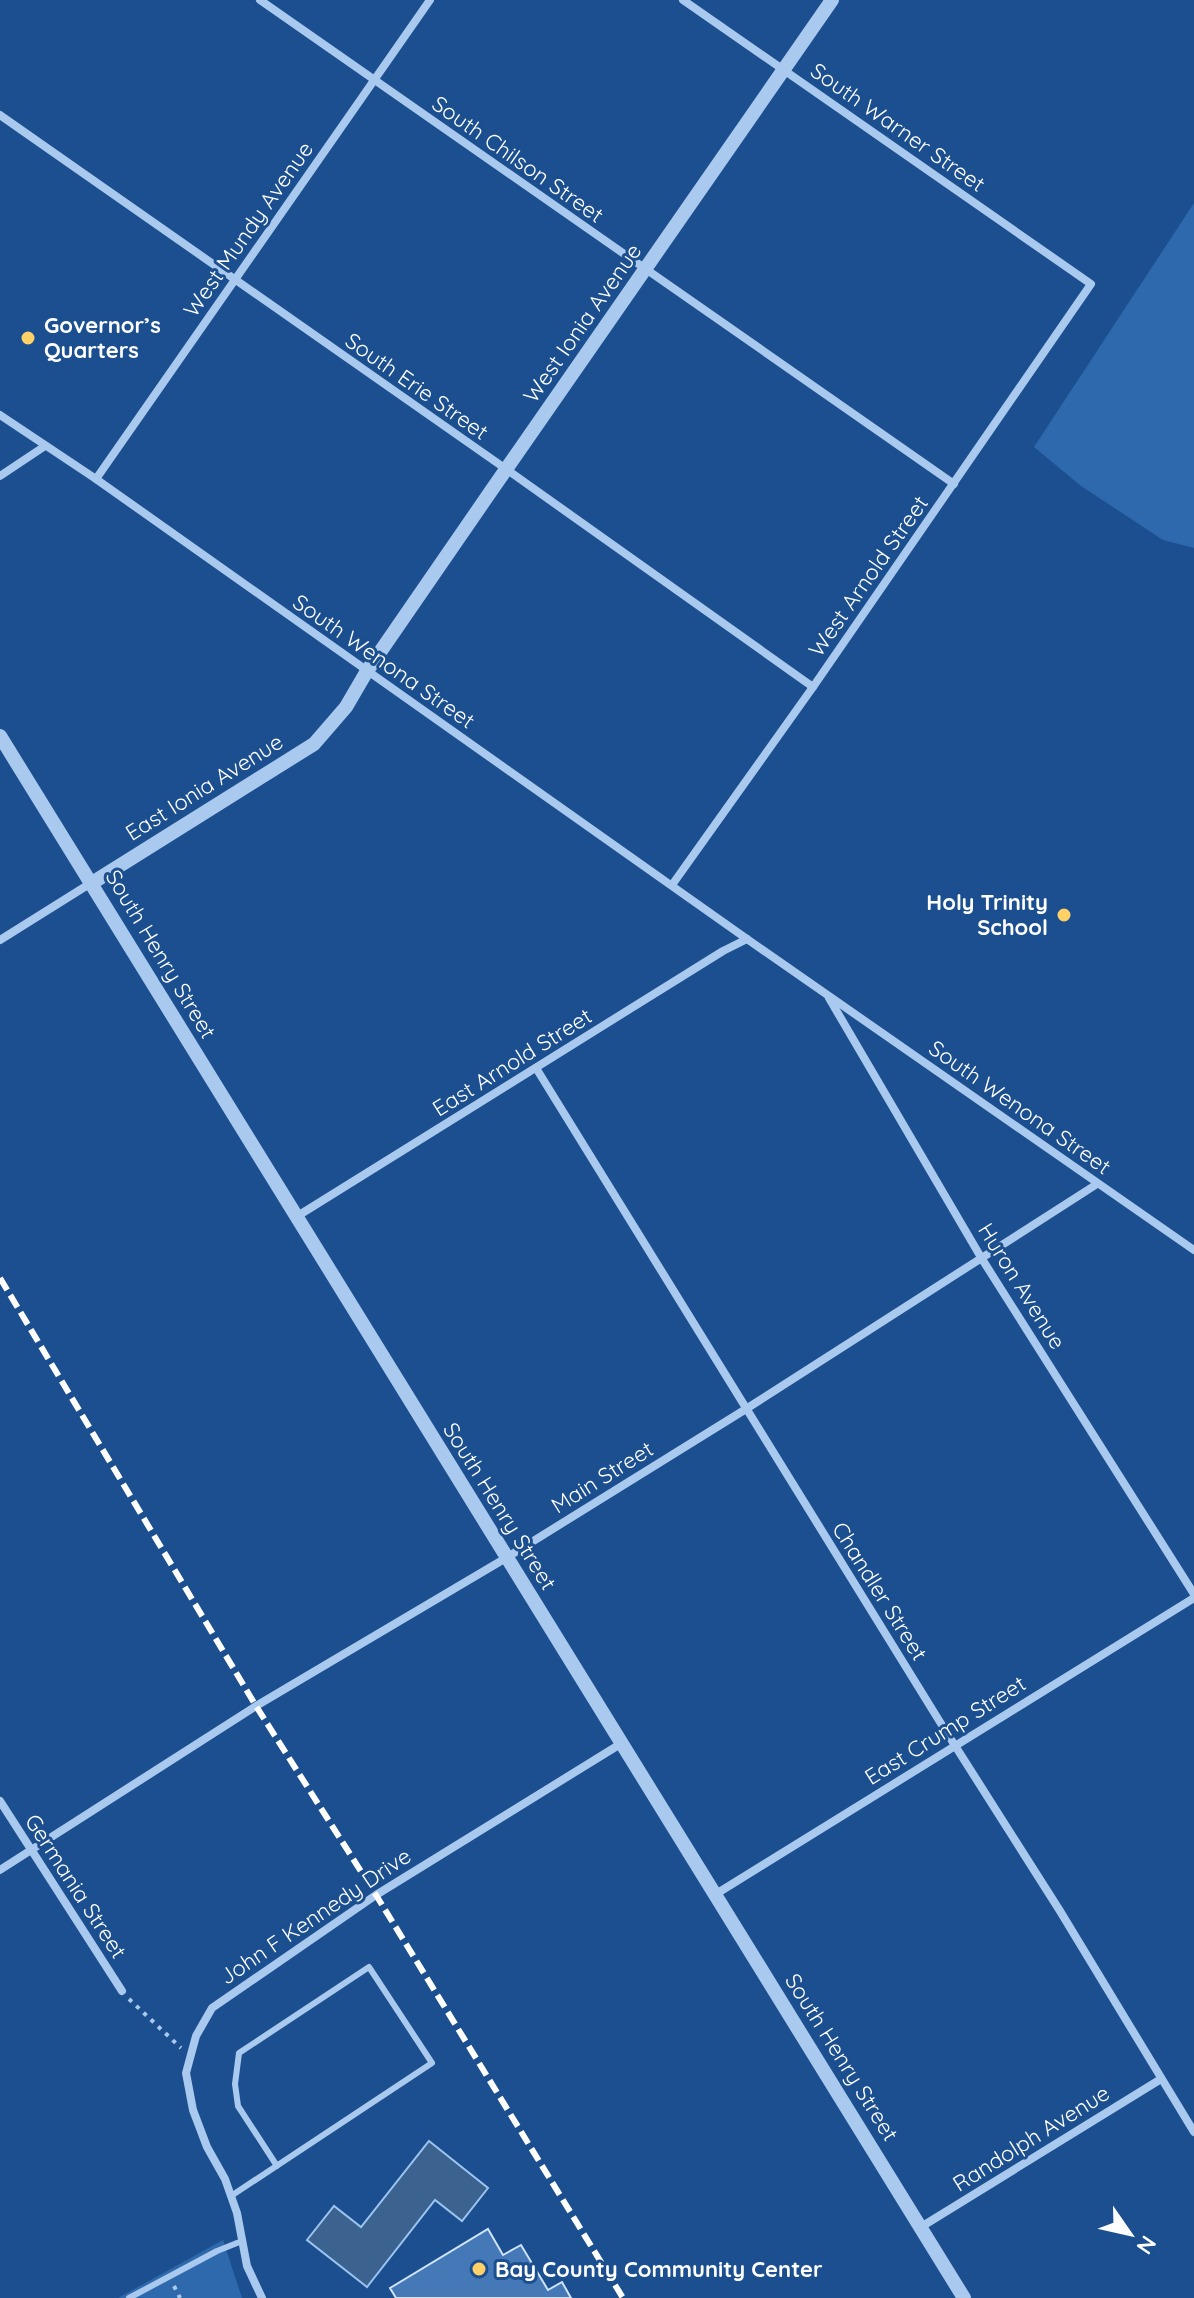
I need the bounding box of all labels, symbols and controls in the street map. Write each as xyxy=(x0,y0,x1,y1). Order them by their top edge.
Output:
street label: South Warner Street xyxy=(805,56,991,198)
street label: South Chilson Street xyxy=(427,89,609,229)
street label: West Mundy Avenue xyxy=(177,136,319,322)
street label: West Ionia Avenue xyxy=(517,238,647,408)
place label: Governor’s Quarters xyxy=(44,311,161,364)
street label: South Erie Street xyxy=(340,326,494,446)
marker: Governor’s Quarters xyxy=(19,329,37,347)
street label: West Arnold Street xyxy=(802,490,934,662)
street label: South Wenona Street xyxy=(288,588,480,734)
street label: East Ionia Avenue xyxy=(120,727,288,847)
street label: South Henry Street xyxy=(99,864,223,1044)
place label: Holy Trinity School xyxy=(926,888,1048,941)
marker: Holy Trinity School xyxy=(1055,906,1073,924)
street label: East Arnold Street xyxy=(427,1002,597,1122)
street label: South Wenona Street xyxy=(924,1034,1116,1180)
street label: Huron Avenue xyxy=(972,1218,1072,1354)
street label: South Henry Street xyxy=(437,1417,563,1595)
street label: Main Street xyxy=(546,1435,658,1519)
street label: Chandler Street xyxy=(826,1517,934,1665)
street label: East Crump Street xyxy=(859,1669,1031,1791)
street label: Germania Street xyxy=(19,1809,133,1963)
street label: John F Kennedy Drive xyxy=(214,1841,416,1991)
street label: South Henry Street xyxy=(779,1968,905,2146)
street label: Randolph Avenue xyxy=(947,2079,1115,2197)
north arrow xyxy=(1090,2194,1170,2274)
text: N xyxy=(1130,2231,1163,2260)
place label: Bay County Community Center xyxy=(495,2255,823,2283)
marker: Bay County Community Center xyxy=(470,2260,488,2278)

